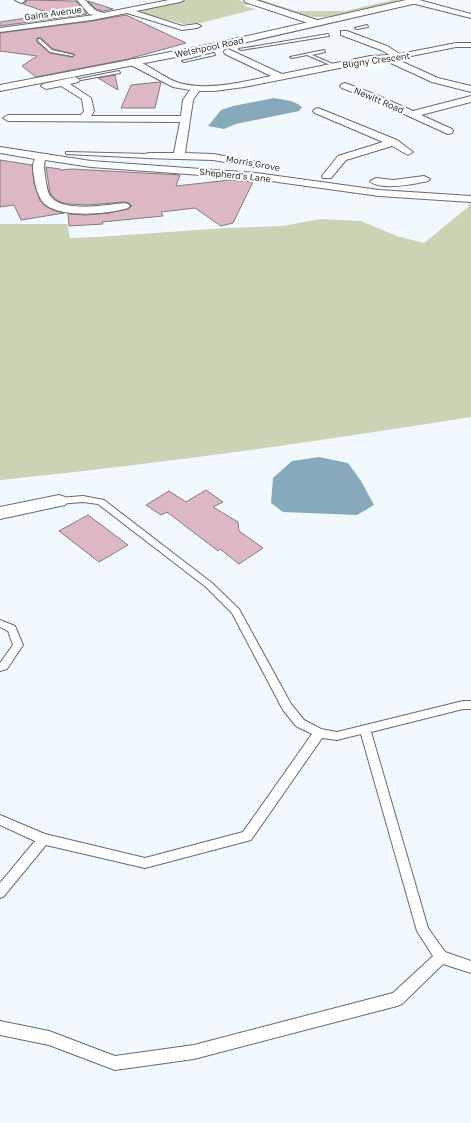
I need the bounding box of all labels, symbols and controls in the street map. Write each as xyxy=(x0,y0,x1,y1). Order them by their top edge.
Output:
street label: Gains Avenue xyxy=(23,4,83,22)
street label: Welshpool Road xyxy=(174,34,244,60)
street label: Bligny Crescent xyxy=(341,50,411,70)
street label: Newitt Road xyxy=(352,85,406,115)
street label: Morris Grove xyxy=(225,153,281,173)
street label: Shepherd's Lane xyxy=(199,166,271,184)

